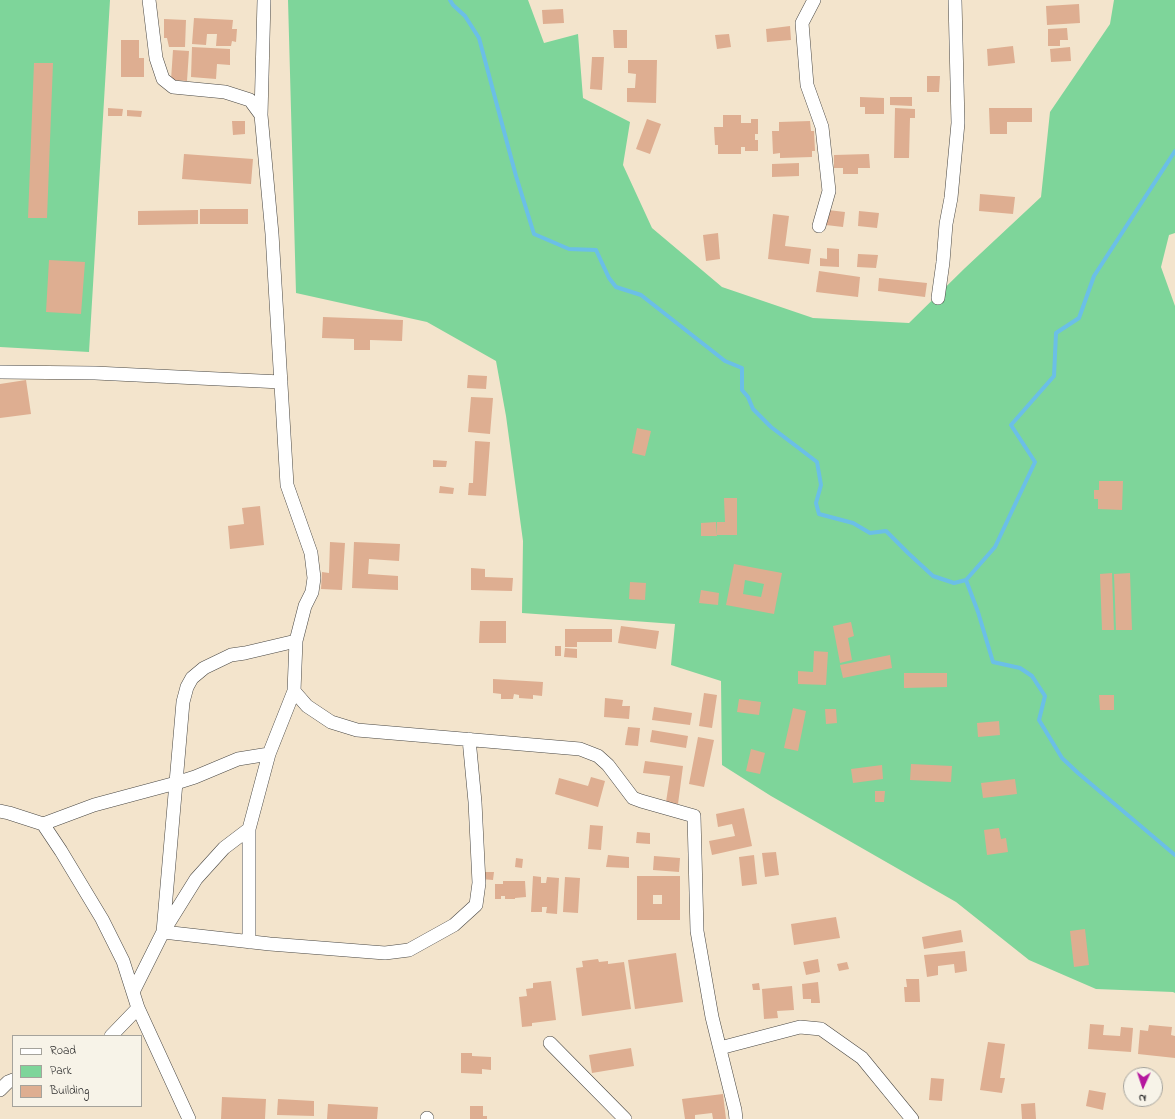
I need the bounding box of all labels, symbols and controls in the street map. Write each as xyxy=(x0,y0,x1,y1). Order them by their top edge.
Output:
legend xyxy=(12,1035,142,1107)
text: Road xyxy=(50,1042,76,1060)
text: Park xyxy=(50,1062,72,1080)
north arrow xyxy=(1123,1067,1163,1107)
text: Building xyxy=(50,1082,89,1100)
text: N xyxy=(1138,1090,1147,1106)

